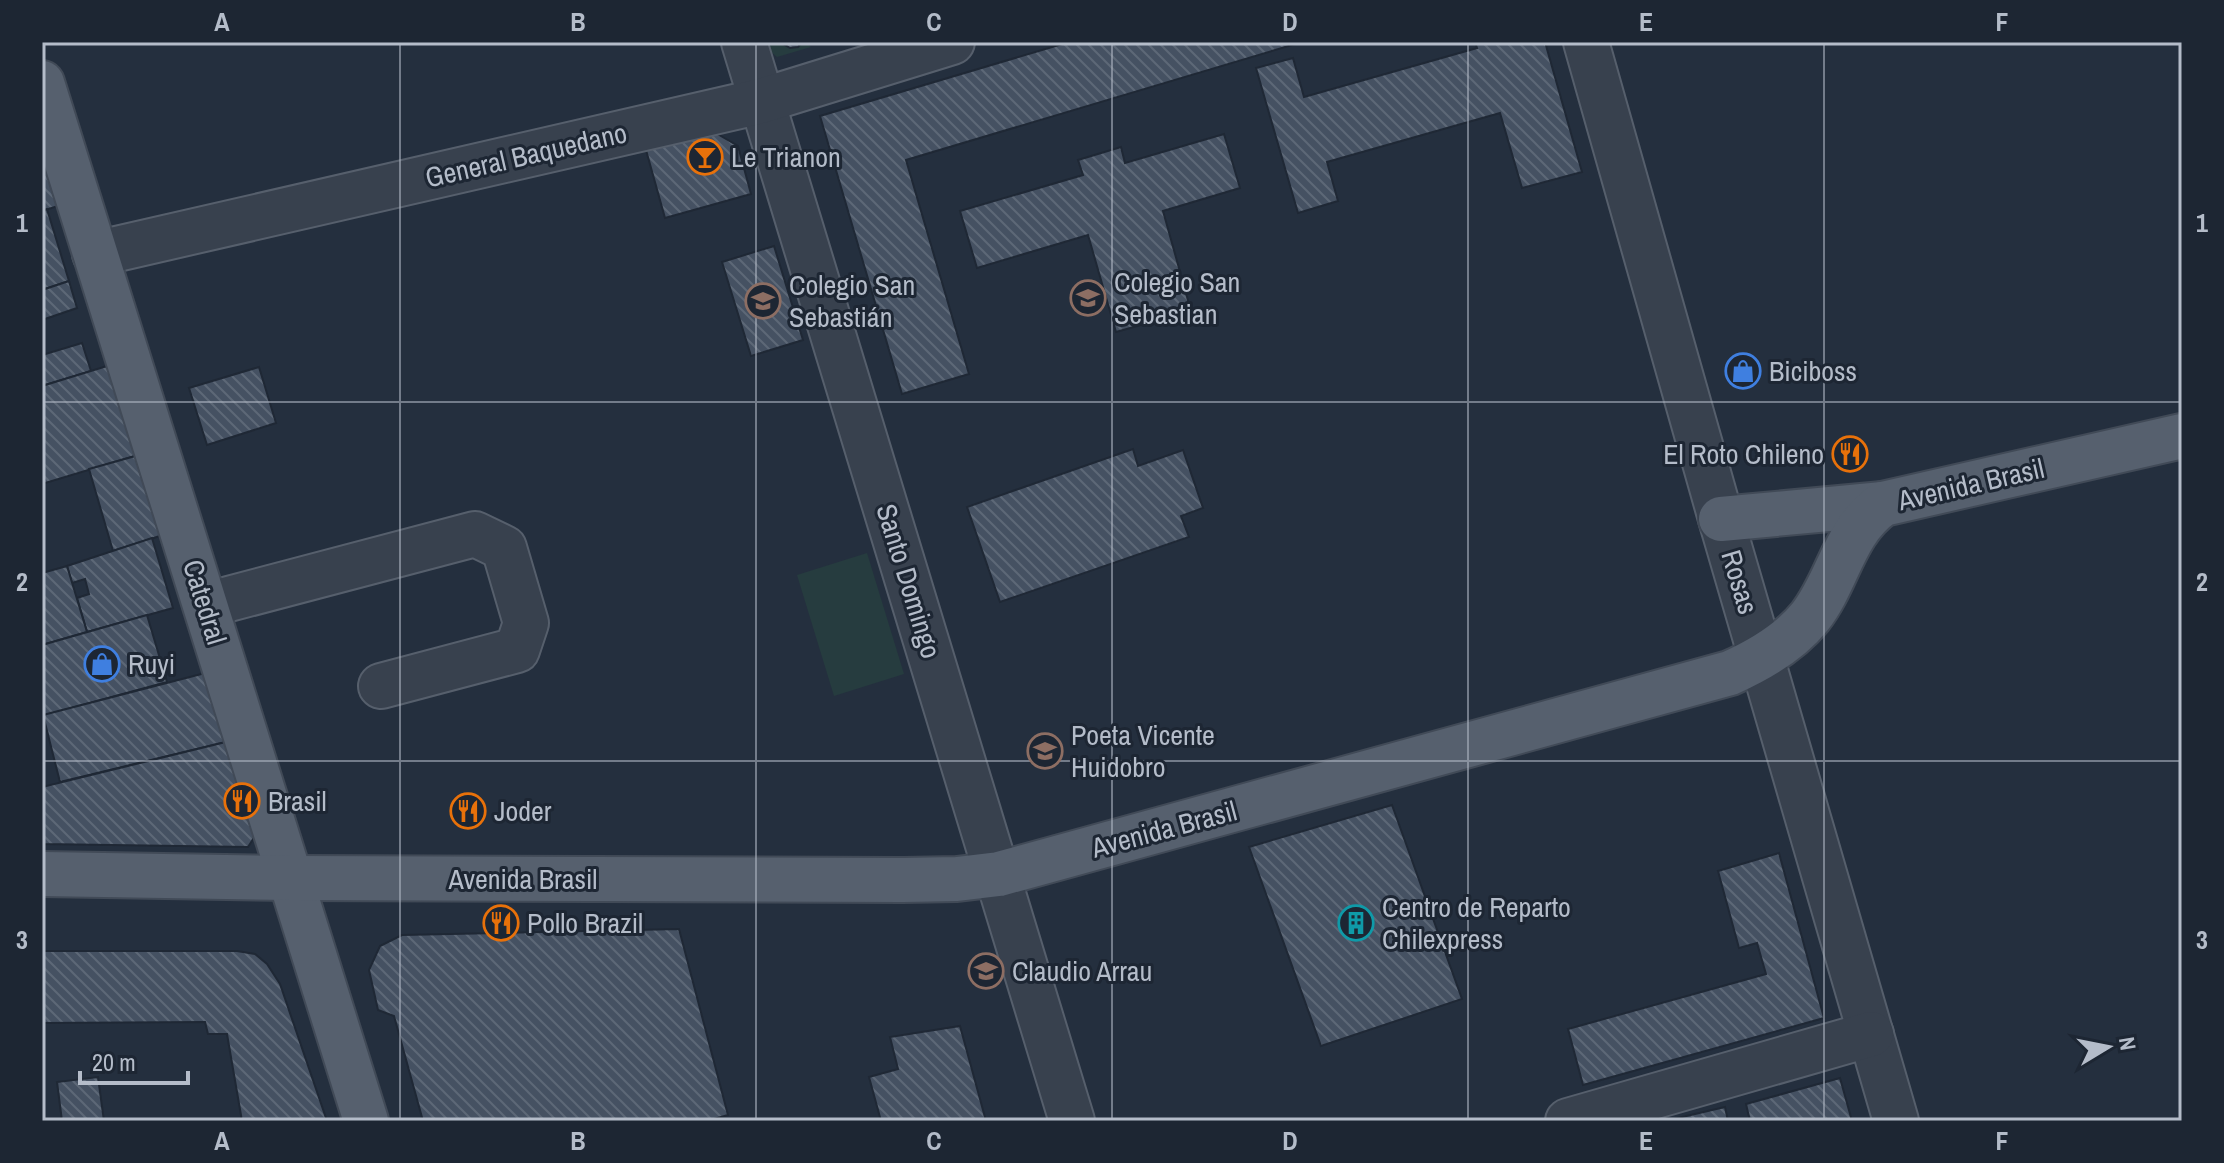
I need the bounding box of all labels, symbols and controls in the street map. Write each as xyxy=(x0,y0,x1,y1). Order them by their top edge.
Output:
text: A xyxy=(214,4,230,39)
text: B xyxy=(570,4,586,39)
text: C xyxy=(926,4,942,39)
text: D xyxy=(1282,4,1298,39)
text: E xyxy=(1639,4,1653,39)
text: F xyxy=(1995,4,2009,39)
street label: General Baquedano xyxy=(422,113,630,197)
bar icon: Le Trianon xyxy=(686,138,724,176)
place label: Le Trianon xyxy=(731,138,841,176)
text: 1 xyxy=(16,205,28,240)
text: 1 xyxy=(2196,205,2208,240)
place label: Colegio San Sebastian xyxy=(1114,263,1240,333)
place label: Colegio San Sebastián xyxy=(789,266,915,336)
school or university icon: Colegio San Sebastian xyxy=(1069,279,1107,317)
school or university icon: Colegio San Sebastián xyxy=(744,282,782,320)
shop icon: Biciboss xyxy=(1724,352,1762,390)
place label: Biciboss xyxy=(1769,352,1857,390)
place label: El Roto Chileno xyxy=(1663,435,1824,473)
restaurant icon: El Roto Chileno xyxy=(1831,435,1869,473)
street label: Avenida Brasil xyxy=(1893,449,2048,519)
street label: Santo Domingo xyxy=(868,499,950,663)
street label: Rosas xyxy=(1712,545,1768,619)
street label: Catedral xyxy=(174,555,236,649)
text: 2 xyxy=(16,564,28,599)
text: 2 xyxy=(2196,564,2208,599)
shop icon: Ruyi xyxy=(83,645,121,683)
place label: Ruyi xyxy=(128,645,175,683)
place label: Poeta Vicente Huidobro xyxy=(1071,716,1215,786)
school or university icon: Poeta Vicente Huidobro xyxy=(1026,732,1064,770)
restaurant icon: Brasil xyxy=(223,782,261,820)
place label: Brasil xyxy=(268,782,327,820)
street label: Avenida Brasil xyxy=(1086,791,1241,867)
restaurant icon: Joder xyxy=(449,792,487,830)
place label: Joder xyxy=(494,792,552,830)
street label: Avenida Brasil xyxy=(448,860,597,898)
place label: Centro de Reparto Chilexpress xyxy=(1382,888,1571,958)
restaurant icon: Pollo Brazil xyxy=(482,904,520,942)
place label: Pollo Brazil xyxy=(527,904,643,942)
building icon: Centro de Reparto Chilexpress xyxy=(1337,904,1375,942)
text: 3 xyxy=(16,922,28,957)
text: 3 xyxy=(2196,922,2208,957)
school or university icon: Claudio Arrau xyxy=(967,952,1005,990)
place label: Claudio Arrau xyxy=(1012,952,1152,990)
north arrow xyxy=(2068,1007,2148,1087)
scale bar xyxy=(80,1035,188,1085)
text: N xyxy=(2112,1035,2144,1053)
text: 20 m xyxy=(92,1046,136,1078)
text: A xyxy=(214,1123,230,1158)
text: B xyxy=(570,1123,586,1158)
text: C xyxy=(926,1123,942,1158)
text: D xyxy=(1282,1123,1298,1158)
text: E xyxy=(1639,1123,1653,1158)
text: F xyxy=(1995,1123,2009,1158)

